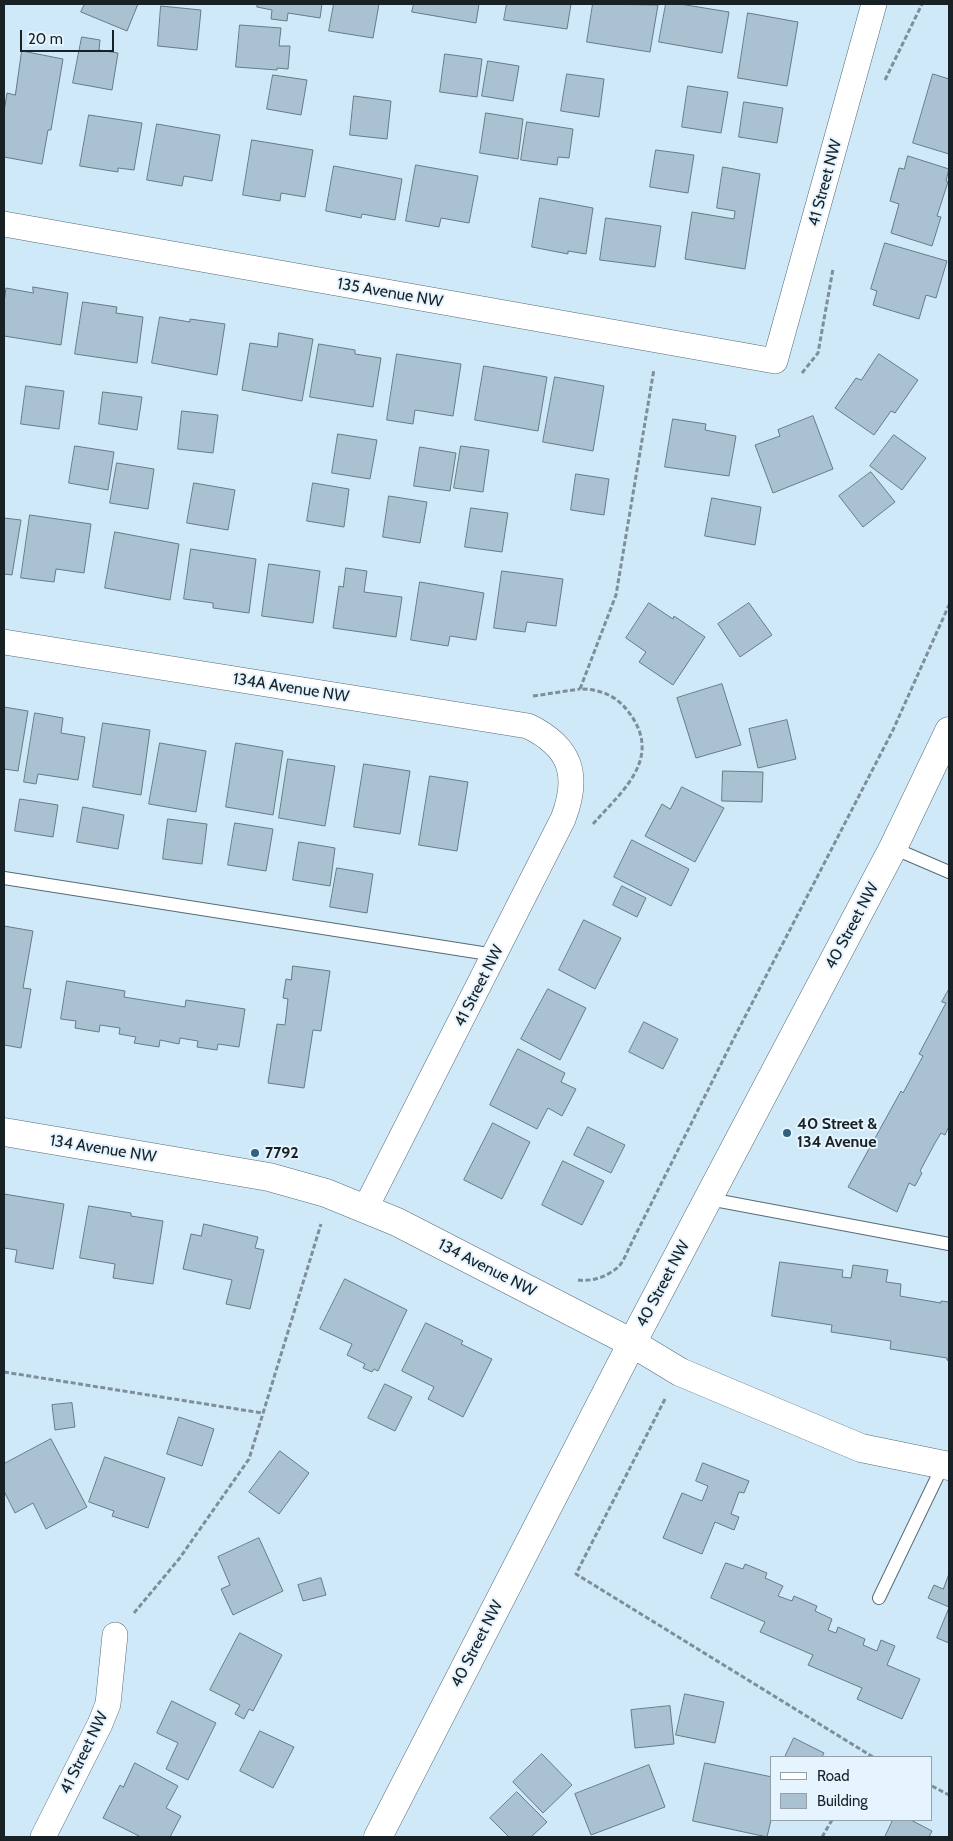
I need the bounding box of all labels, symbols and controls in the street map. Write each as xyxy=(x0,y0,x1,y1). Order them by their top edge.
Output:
scale bar xyxy=(22,20,116,52)
text: 20 m xyxy=(28,30,63,48)
street label: 41 Street NW xyxy=(804,137,846,229)
street label: 135 Avenue NW xyxy=(336,274,444,312)
street label: 134A Avenue NW xyxy=(232,669,350,707)
street label: 40 Street NW xyxy=(821,879,883,973)
street label: 41 Street NW xyxy=(450,942,508,1030)
place label: 40 Street & 134 Avenue xyxy=(797,1114,877,1152)
marker: 40 Street & 134 Avenue xyxy=(781,1127,793,1139)
street label: 134 Avenue NW xyxy=(48,1131,158,1167)
place label: 7792 xyxy=(265,1143,299,1163)
marker: 7792 xyxy=(249,1147,261,1159)
street label: 134 Avenue NW xyxy=(435,1235,539,1301)
street label: 40 Street NW xyxy=(632,1237,694,1331)
street label: 40 Street NW xyxy=(447,1597,507,1691)
street label: 41 Street NW xyxy=(56,1709,112,1797)
legend xyxy=(770,1756,933,1821)
text: Road xyxy=(817,1767,850,1785)
text: Building xyxy=(817,1792,868,1810)

